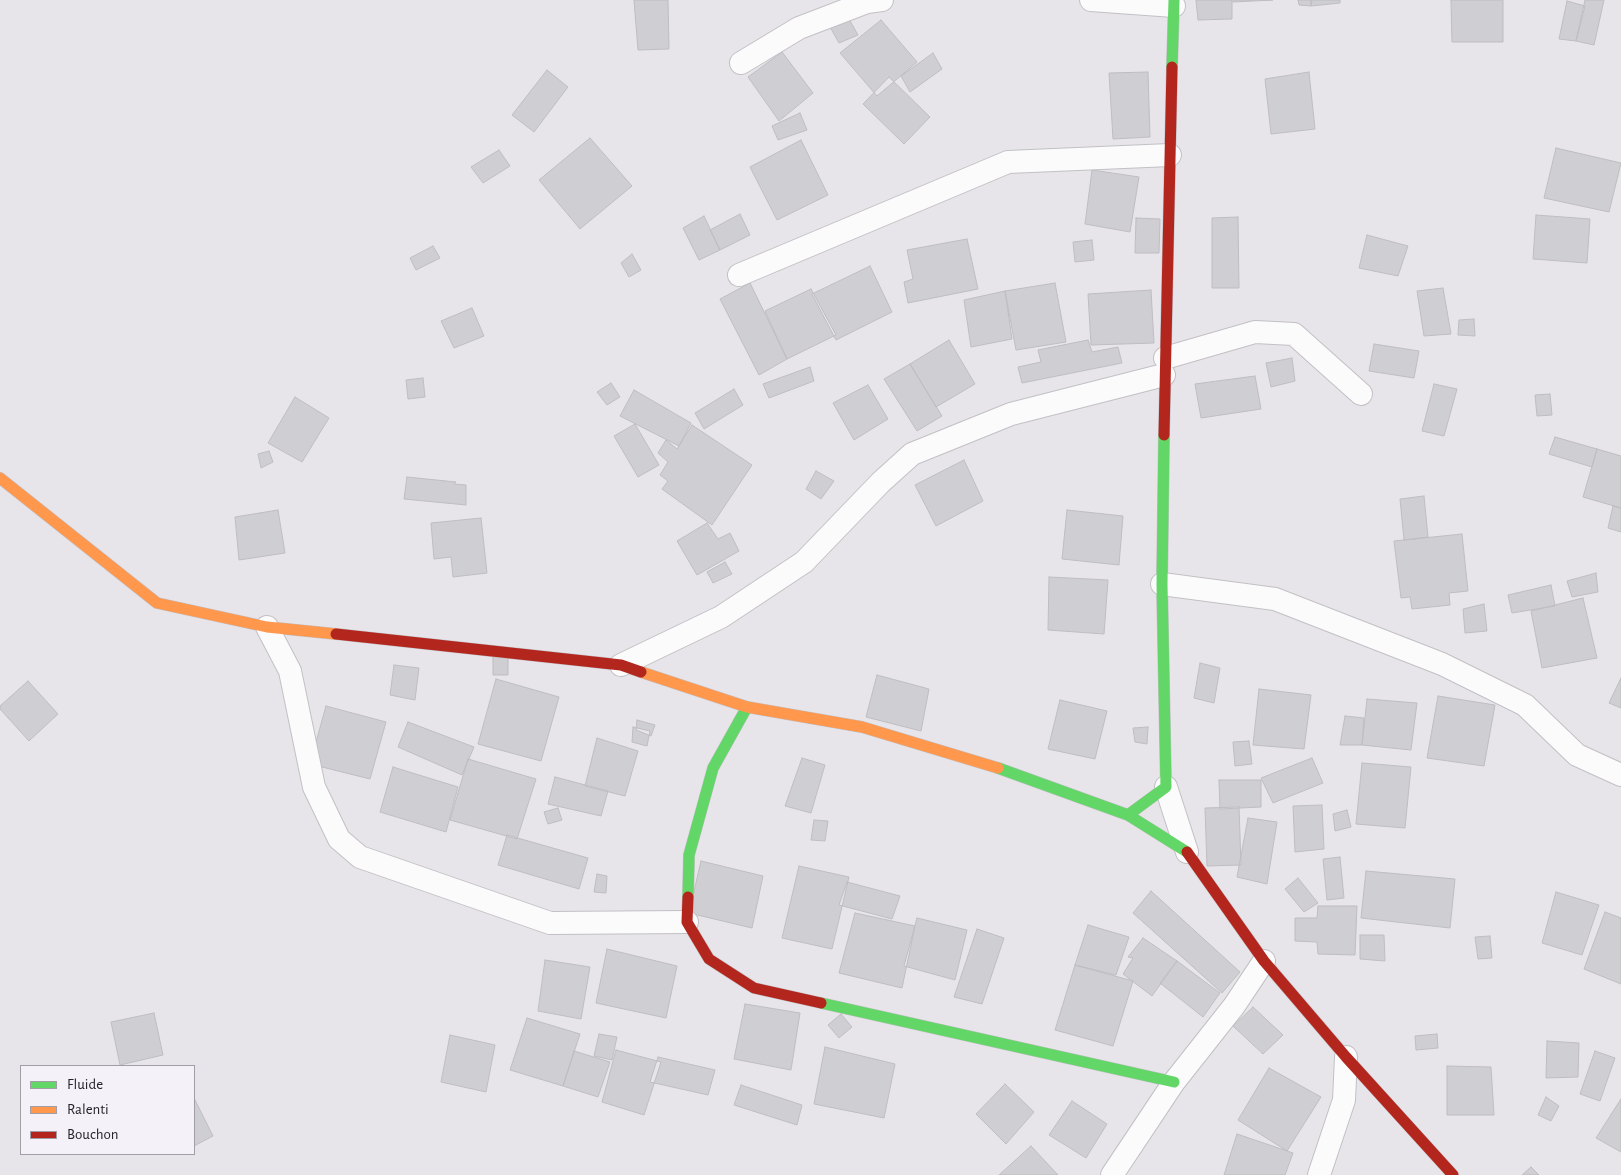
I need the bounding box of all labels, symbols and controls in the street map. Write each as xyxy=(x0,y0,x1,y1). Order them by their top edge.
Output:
legend xyxy=(20,1065,195,1155)
text: Fluide xyxy=(67,1077,103,1092)
text: Ralenti xyxy=(67,1102,109,1117)
text: Bouchon xyxy=(67,1127,118,1142)

